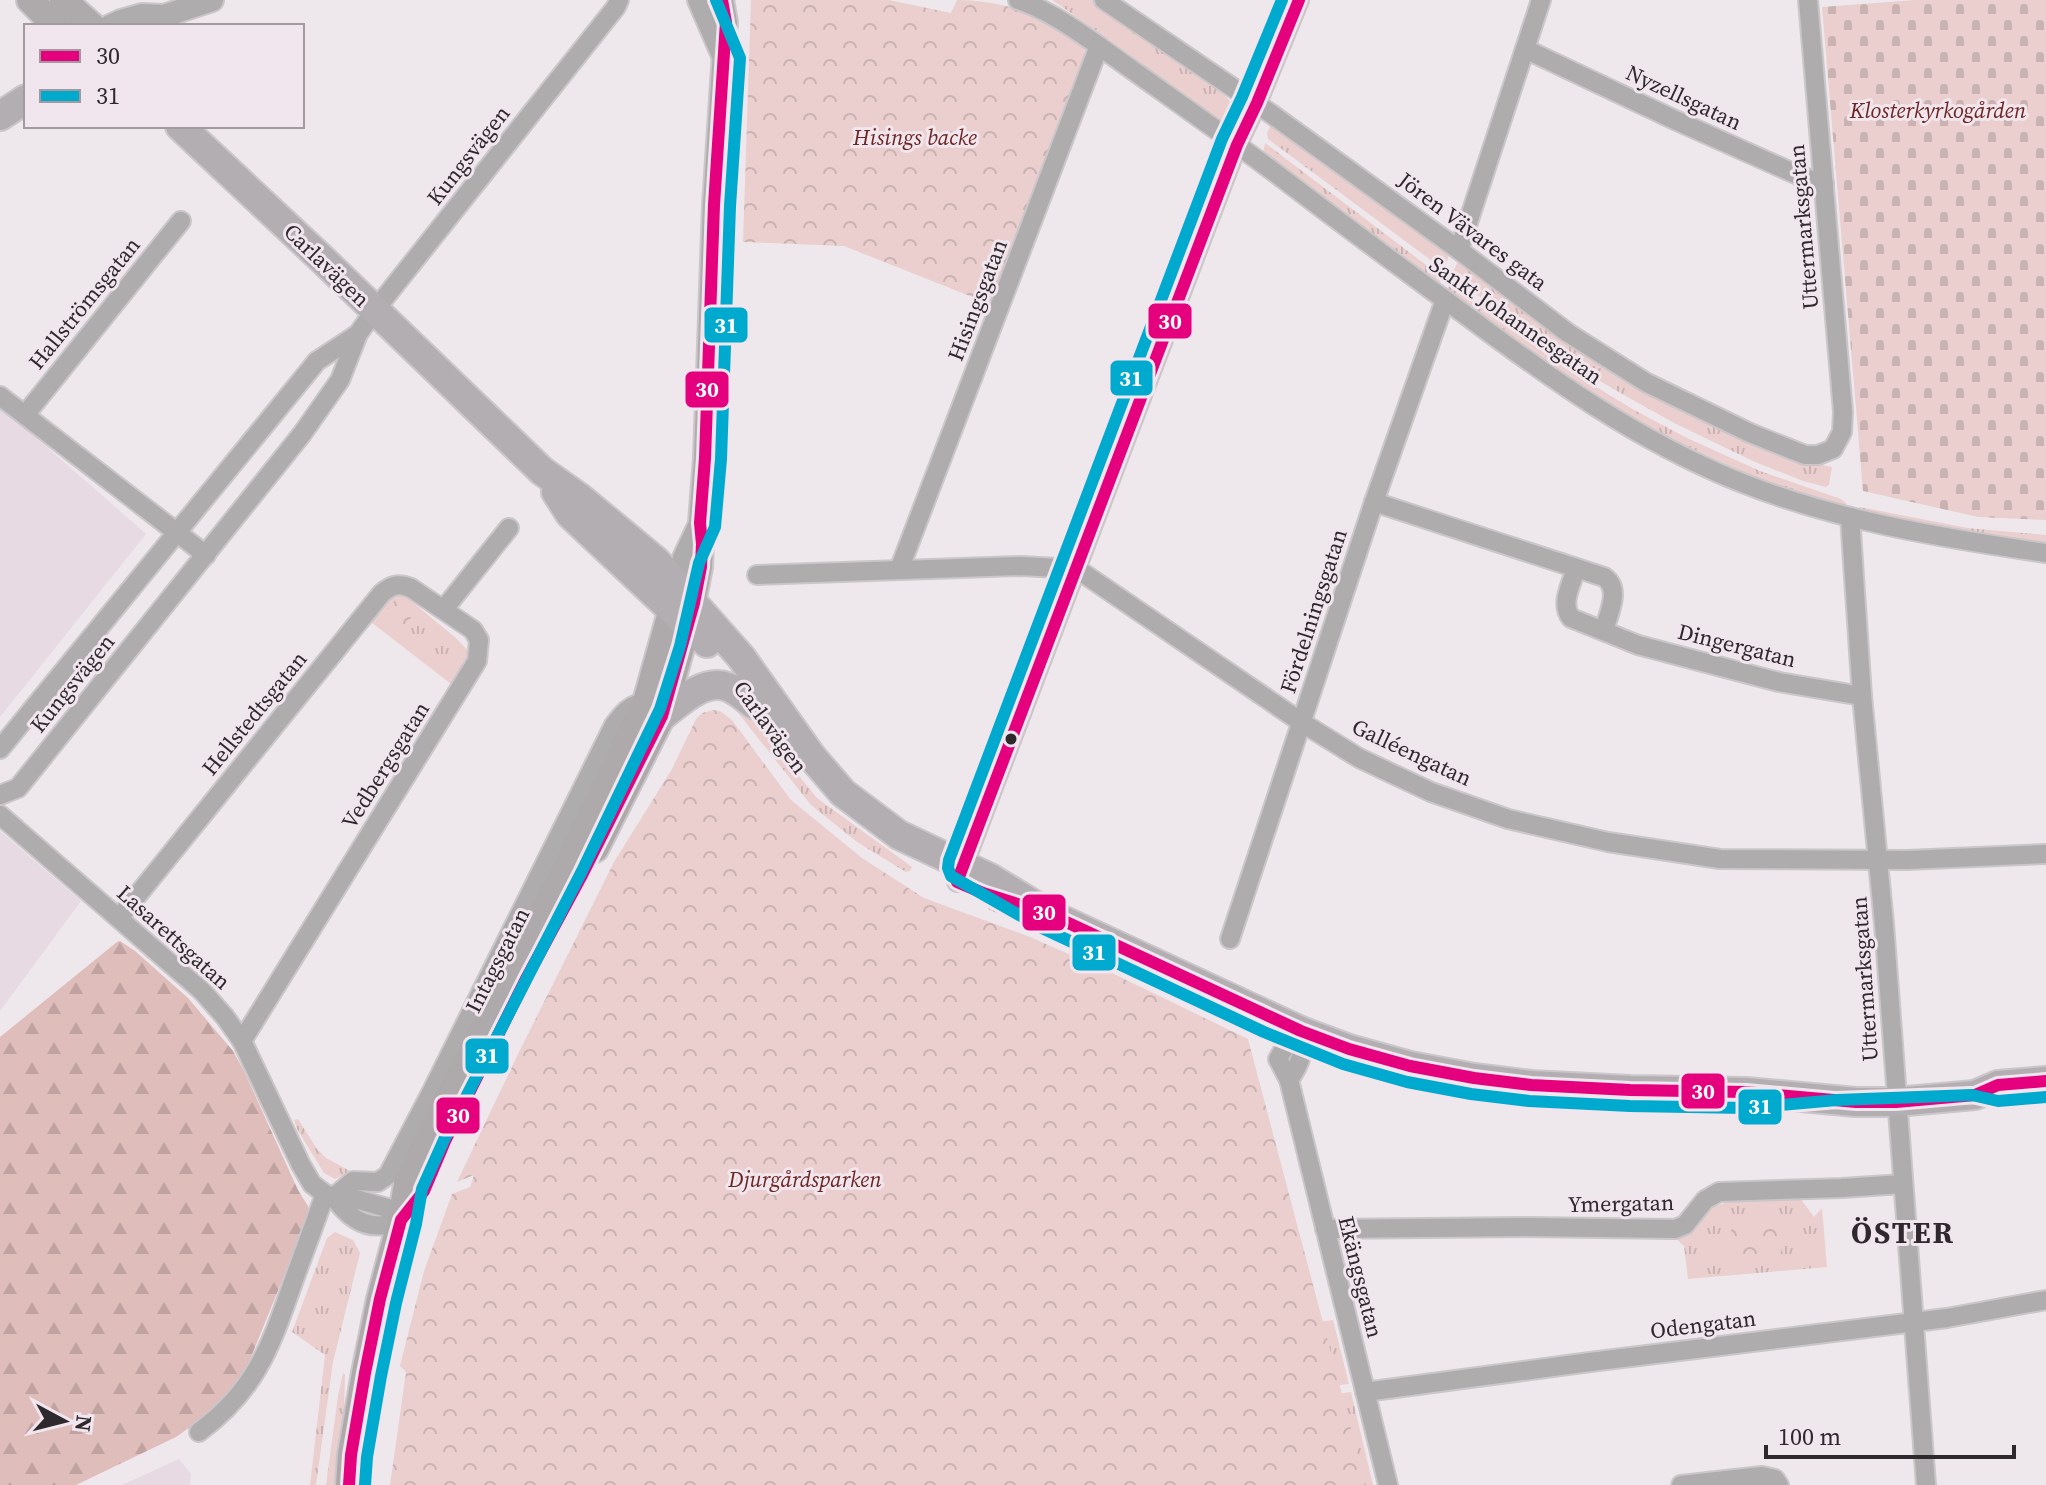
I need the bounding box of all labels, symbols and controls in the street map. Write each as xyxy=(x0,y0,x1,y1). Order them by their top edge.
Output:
legend xyxy=(24,24,304,128)
text: 30 xyxy=(96,39,120,72)
street label: Nyzellsgatan xyxy=(1621,57,1747,137)
text: 31 xyxy=(96,79,120,112)
park label: Klosterkyrkogården xyxy=(1849,95,2027,125)
street label: Kungsvägen xyxy=(420,99,516,211)
park label: Hisings backe xyxy=(852,122,977,152)
street label: Uttermarksgatan xyxy=(1781,143,1825,311)
street label: Jören Vävares gata xyxy=(1391,164,1554,297)
street label: Carlavägen xyxy=(278,216,376,314)
street label: Hallströmsgatan xyxy=(21,231,147,375)
street label: Hisingsgatan xyxy=(940,235,1014,365)
street label: Sankt Johannesgatan xyxy=(1423,249,1609,391)
line badge: 30 xyxy=(1147,302,1193,340)
line badge: 31 xyxy=(703,306,749,344)
text: 30 xyxy=(1158,306,1182,336)
text: 31 xyxy=(714,310,738,340)
line badge: 31 xyxy=(1109,359,1154,397)
text: 31 xyxy=(1119,363,1143,393)
line badge: 30 xyxy=(684,370,730,409)
text: 30 xyxy=(695,374,719,404)
street label: Fördelningsgatan xyxy=(1272,525,1354,697)
street label: Dingergatan xyxy=(1675,616,1799,674)
street label: Kungsvägen xyxy=(23,627,121,739)
street label: Hellstedtsgatan xyxy=(195,645,313,781)
street label: Carlavägen xyxy=(727,674,815,780)
street label: Vedbergsgatan xyxy=(334,696,436,834)
street label: Galléengatan xyxy=(1347,711,1477,793)
unlabelled marker xyxy=(1003,731,1019,747)
street label: Lasarettsgatan xyxy=(111,878,237,996)
line badge: 30 xyxy=(1021,893,1067,932)
street label: Uttermarksgatan xyxy=(1843,895,1885,1063)
text: 30 xyxy=(1032,897,1056,927)
street label: Intagsgatan xyxy=(458,902,536,1018)
line badge: 31 xyxy=(1071,933,1117,972)
text: 31 xyxy=(1082,937,1106,967)
line badge: 31 xyxy=(464,1037,510,1075)
text: 31 xyxy=(475,1040,499,1070)
line badge: 30 xyxy=(1680,1072,1726,1110)
text: 30 xyxy=(1691,1076,1715,1106)
line badge: 31 xyxy=(1737,1088,1783,1126)
text: 31 xyxy=(1748,1091,1772,1121)
line badge: 30 xyxy=(435,1096,481,1135)
text: 30 xyxy=(446,1100,470,1130)
park label: Djurgårdsparken xyxy=(727,1164,882,1194)
street label: Ymergatan xyxy=(1568,1187,1674,1219)
district label: ÖSTER xyxy=(1851,1212,1955,1253)
street label: Ekängsgatan xyxy=(1331,1213,1391,1341)
street label: Odengatan xyxy=(1648,1303,1758,1345)
north arrow xyxy=(24,1381,104,1461)
scale bar xyxy=(1766,1409,2014,1459)
text: N xyxy=(68,1414,100,1433)
text: 100 m xyxy=(1778,1420,1841,1453)

